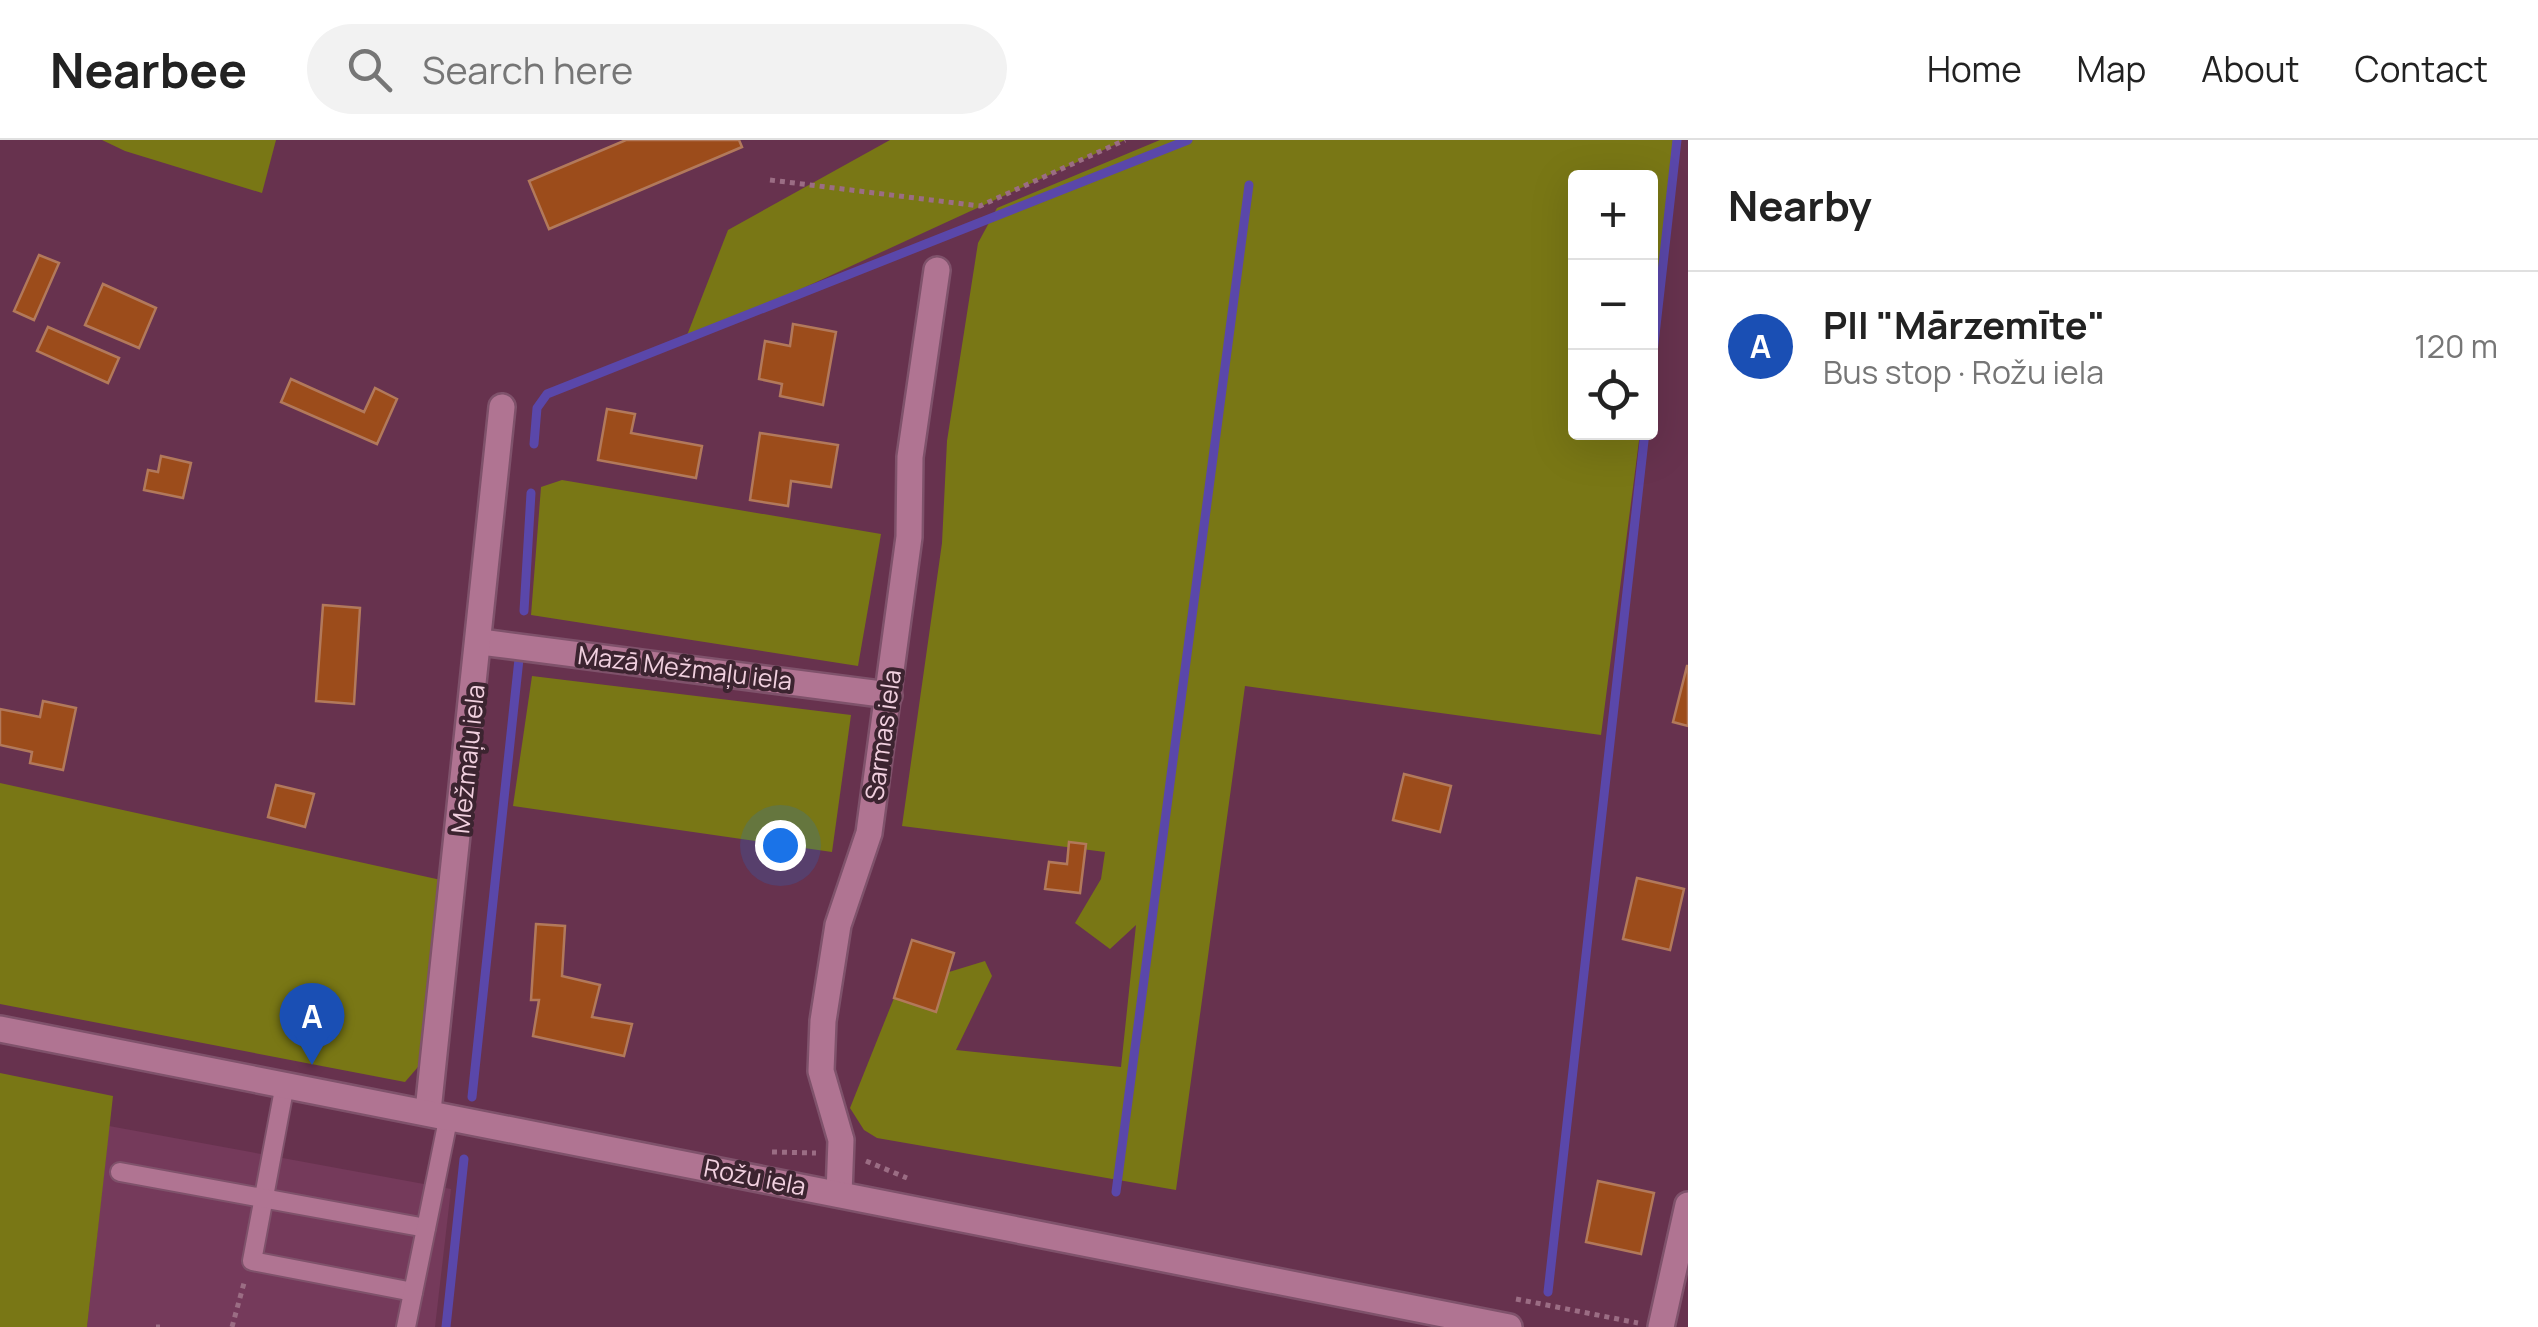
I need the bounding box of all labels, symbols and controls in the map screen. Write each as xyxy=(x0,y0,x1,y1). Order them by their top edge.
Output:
search box xyxy=(307,24,1007,114)
text: Nearbee xyxy=(50,37,247,102)
icon: search xyxy=(342,42,397,97)
text: Search here xyxy=(422,43,633,95)
text: Home xyxy=(1927,45,2022,93)
text: Map xyxy=(2077,45,2146,93)
text: About xyxy=(2201,45,2300,93)
text: Contact xyxy=(2355,45,2488,93)
map controls xyxy=(1568,170,1658,440)
button: + xyxy=(1568,170,1658,260)
text: Nearby xyxy=(1728,176,1872,234)
button: − xyxy=(1568,260,1658,350)
text: PII "Mārzemīte" xyxy=(1823,298,2105,350)
text: A xyxy=(1750,324,1771,368)
text: 120 m xyxy=(2414,324,2498,368)
button: locate xyxy=(1568,350,1658,440)
text: Bus stop · Rožu iela xyxy=(1823,350,2104,394)
street label: Mazā Mežmaļu iela xyxy=(576,637,794,698)
street label: Sarmas iela xyxy=(856,667,909,803)
street label: Mežmaļu iela xyxy=(442,683,493,835)
your location xyxy=(755,820,806,871)
pin: A xyxy=(280,982,344,1065)
street label: Rožu iela xyxy=(701,1149,809,1204)

